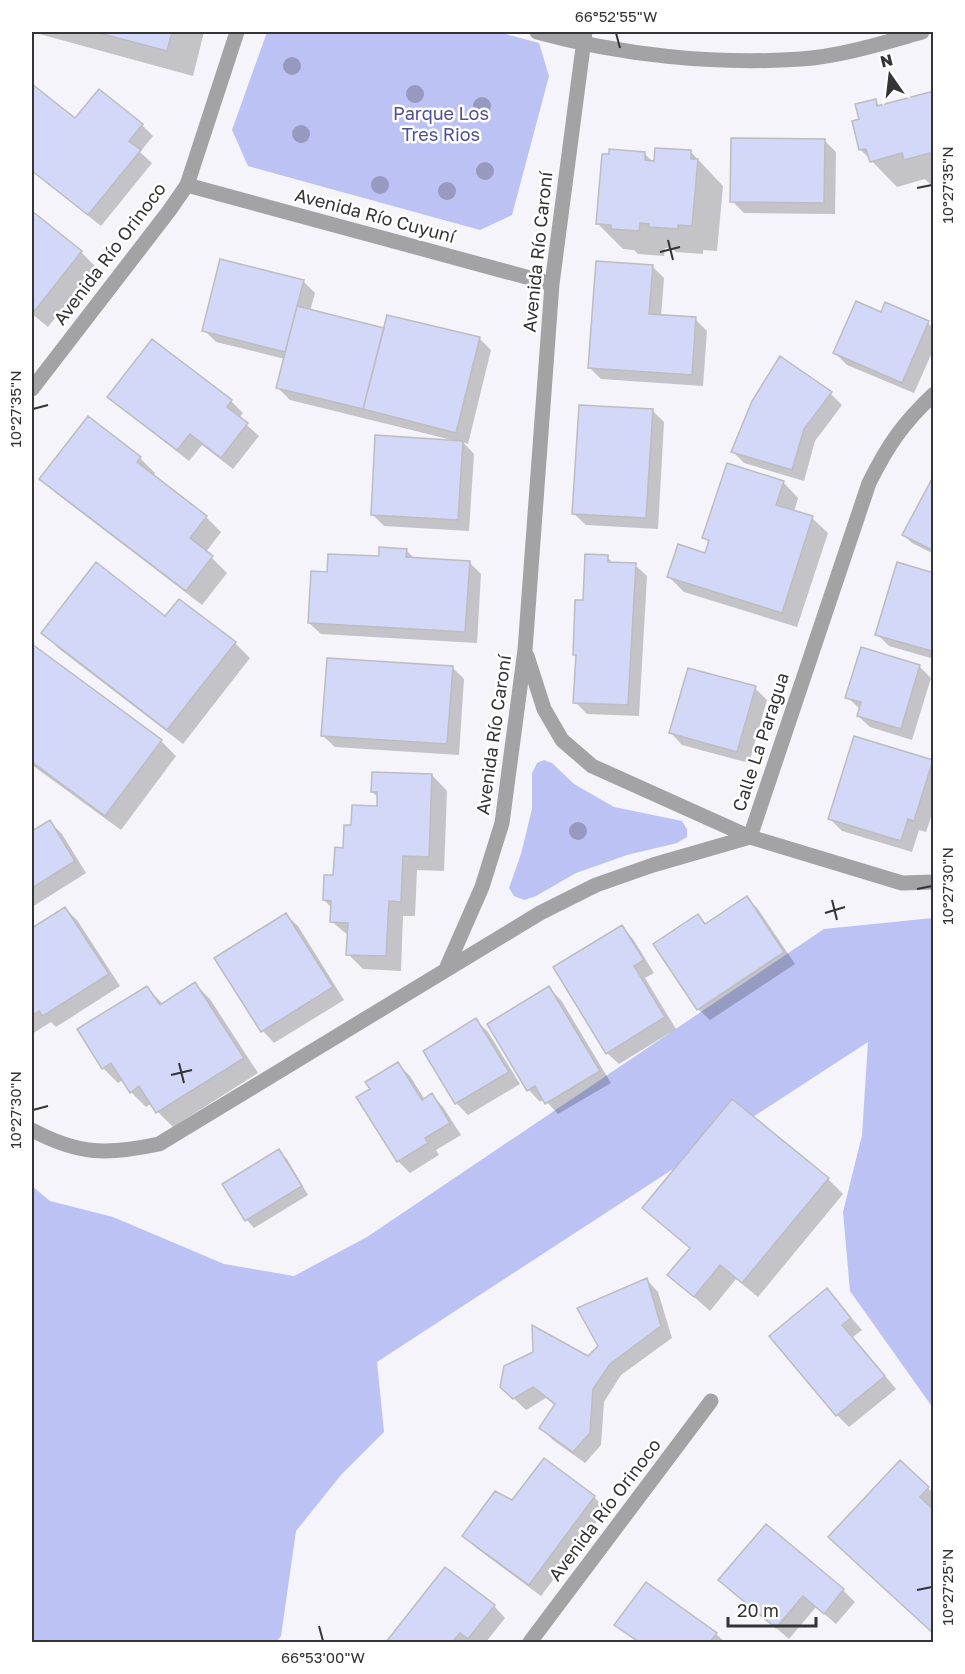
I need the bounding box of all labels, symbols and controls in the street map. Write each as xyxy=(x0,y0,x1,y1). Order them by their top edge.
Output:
text: 66°52'55"W xyxy=(575,7,657,25)
north arrow xyxy=(860,45,920,105)
text: N xyxy=(878,49,895,72)
park label: Parque Los Tres Rios xyxy=(393,102,489,145)
text: 10°27'35"N xyxy=(938,146,956,224)
street label: Avenida Río Caroní xyxy=(518,169,556,333)
street label: Avenida Río Orinoco xyxy=(48,178,170,329)
street label: Avenida Río Cuyuní xyxy=(293,183,459,247)
text: 10°27'35"N xyxy=(6,370,24,448)
street label: Avenida Río Caroní xyxy=(471,652,515,816)
street label: Calle La Paragua xyxy=(727,669,793,814)
text: 10°27'30"N xyxy=(938,847,956,925)
text: 10°27'30"N xyxy=(6,1071,24,1149)
street label: Avenida Río Orinoco xyxy=(543,1434,665,1585)
text: 10°27'25"N xyxy=(938,1548,956,1626)
scale bar xyxy=(728,1590,816,1628)
text: 20 m xyxy=(737,1599,779,1621)
text: 66°53'00"W xyxy=(281,1648,365,1666)

